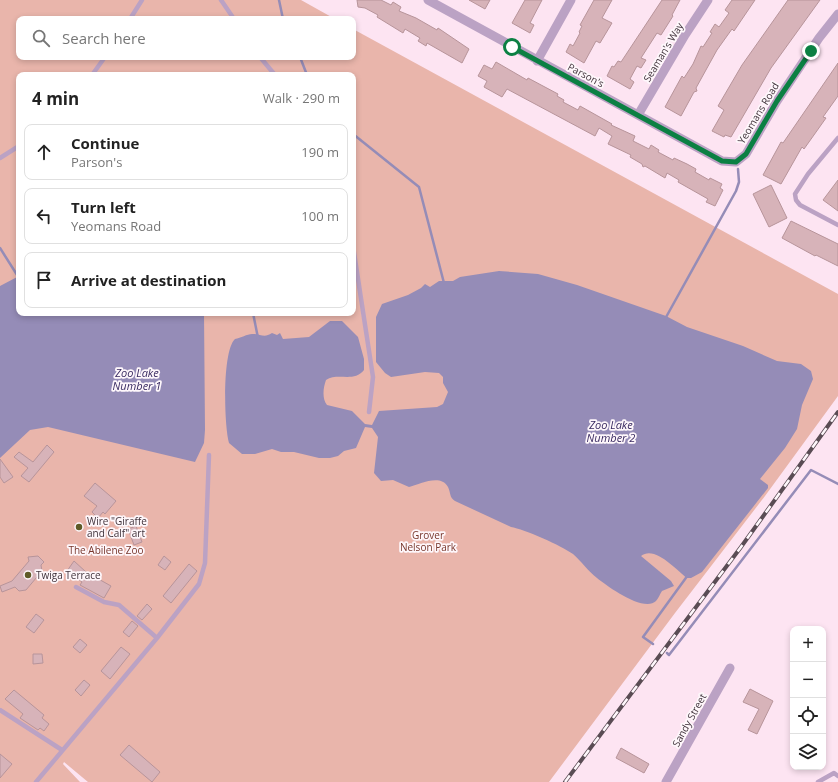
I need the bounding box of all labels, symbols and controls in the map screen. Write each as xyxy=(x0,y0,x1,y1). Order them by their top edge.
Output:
search box xyxy=(16,16,356,60)
street label: Seaman's Way xyxy=(640,19,687,84)
icon: search xyxy=(30,27,52,49)
text: Search here xyxy=(62,28,146,48)
route start xyxy=(503,38,521,56)
route end xyxy=(802,42,820,60)
street label: Parson's xyxy=(565,60,607,91)
street label: Yeomans Road xyxy=(734,80,782,146)
text: 4 min xyxy=(32,87,79,110)
text: Walk · 290 m xyxy=(263,89,340,107)
text: Continue xyxy=(71,133,139,153)
icon: ahead xyxy=(33,141,55,163)
text: 190 m xyxy=(301,143,339,161)
text: Parson's xyxy=(71,153,122,171)
text: Turn left xyxy=(71,197,136,217)
icon: left xyxy=(33,205,55,227)
text: 100 m xyxy=(301,207,339,225)
text: Yeomans Road xyxy=(71,217,161,235)
icon: arrive xyxy=(33,269,55,291)
text: Arrive at destination xyxy=(71,270,226,290)
water label: Zoo Lake Number 1 xyxy=(113,365,161,393)
water label: Zoo Lake Number 2 xyxy=(587,417,635,445)
place label: Wire "Giraffe and Calf" art xyxy=(87,514,147,540)
marker: Wire "Giraffe and Calf" art xyxy=(74,522,84,532)
park label: Grover Nelson Park xyxy=(400,528,457,554)
park label: The Abilene Zoo xyxy=(68,543,144,557)
place label: Twiga Terrace xyxy=(36,568,101,582)
marker: Twiga Terrace xyxy=(23,570,33,580)
map controls xyxy=(790,626,826,770)
button: + xyxy=(790,626,826,662)
button: − xyxy=(790,662,826,698)
street label: Sandy Street xyxy=(669,690,710,749)
button: locate xyxy=(790,698,826,734)
button: layers xyxy=(790,734,826,770)

